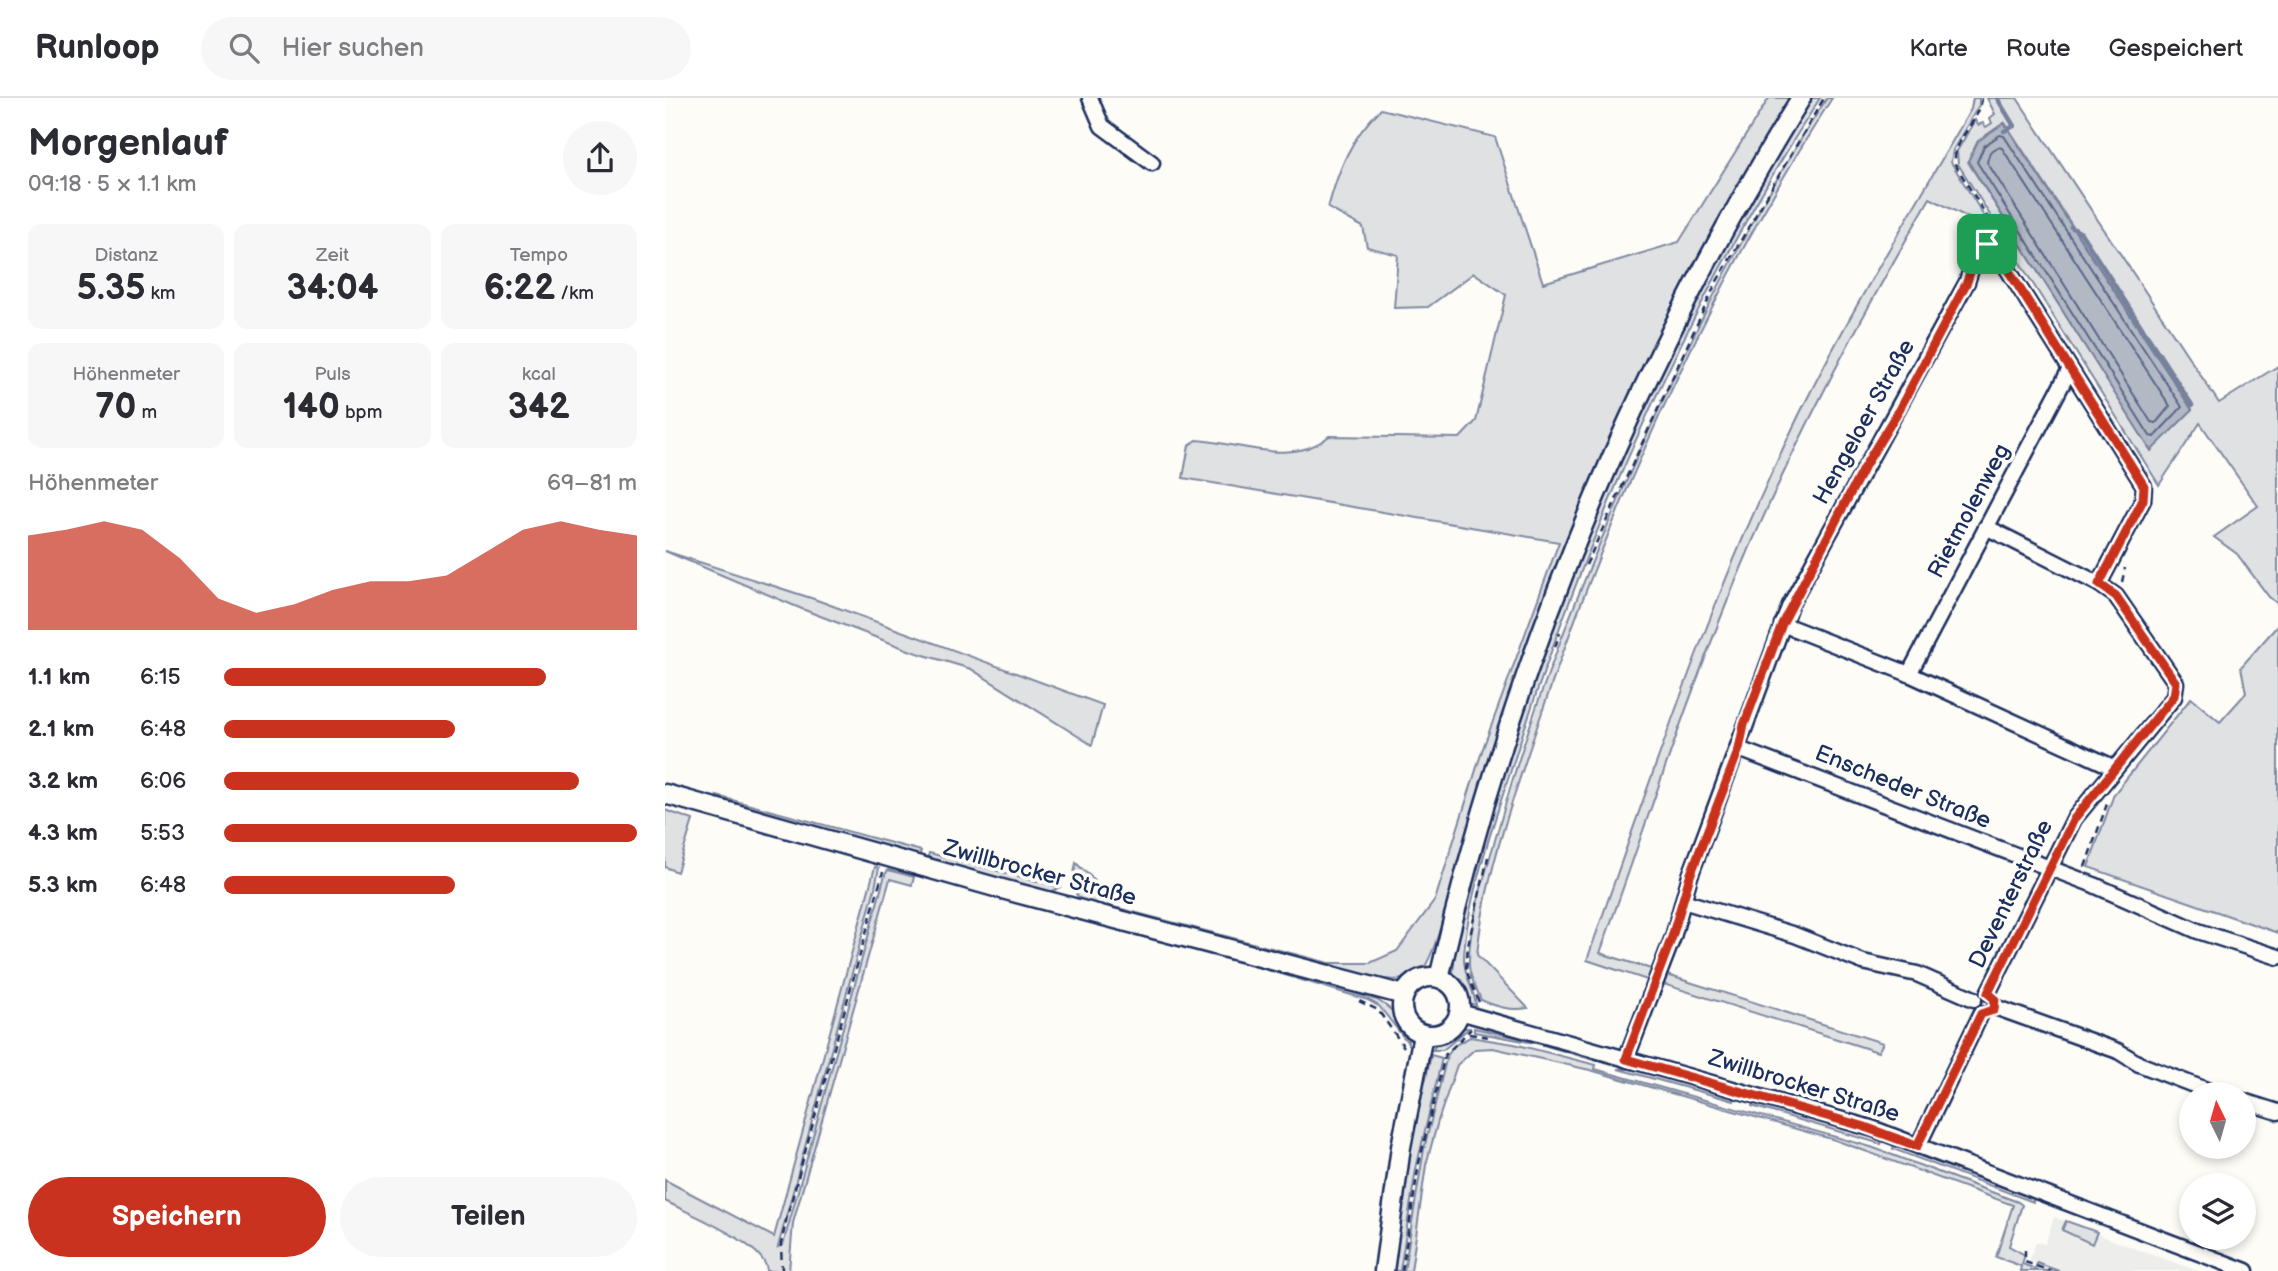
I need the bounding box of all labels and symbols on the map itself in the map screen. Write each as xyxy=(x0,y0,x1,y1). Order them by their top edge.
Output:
pin xyxy=(1957,214,2017,274)
street label: Hengeloer Straße xyxy=(1807,335,1921,509)
street label: Rietmolenweg xyxy=(1922,439,2016,583)
street label: Enscheder Straße xyxy=(1811,739,1995,835)
street label: Deventerstraße xyxy=(1963,815,2059,973)
street label: Zwillbrocker Straße xyxy=(940,834,1139,912)
street label: Zwillbrocker Straße xyxy=(1704,1043,1903,1128)
north arrow xyxy=(2179,1082,2256,1158)

